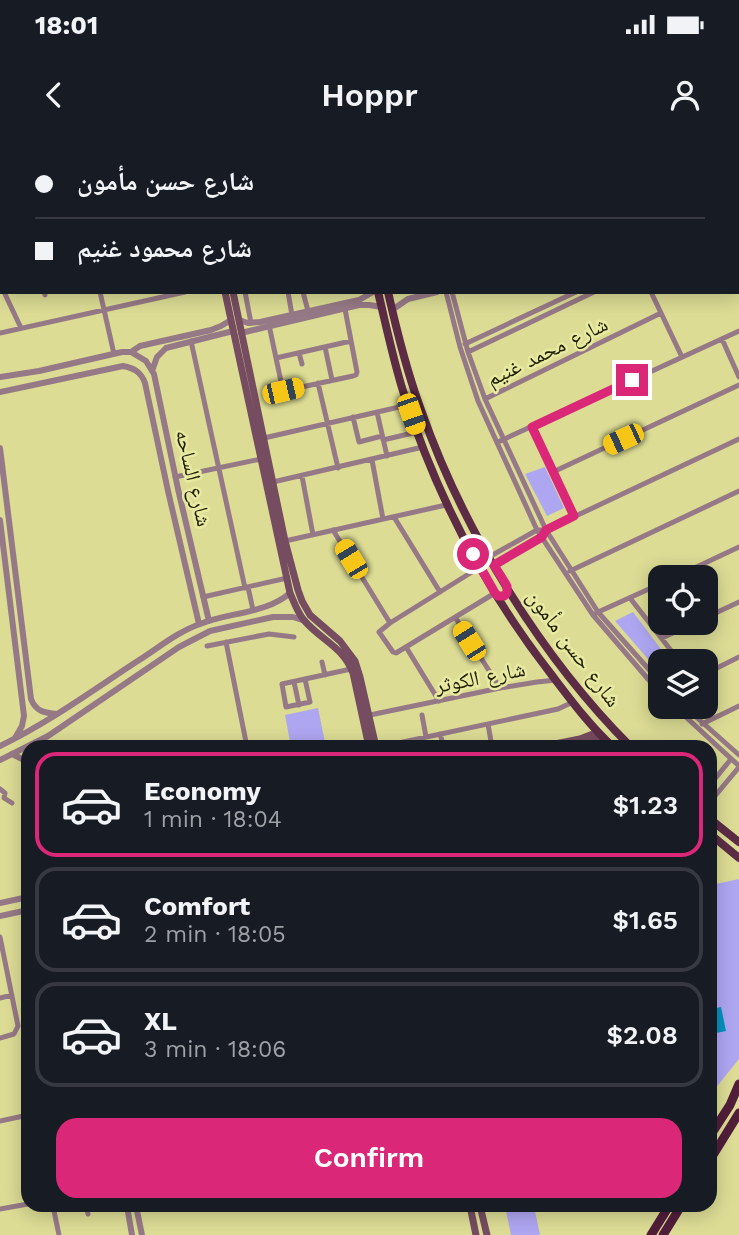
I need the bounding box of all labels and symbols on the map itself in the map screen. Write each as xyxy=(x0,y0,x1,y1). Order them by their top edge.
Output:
street label: شارع محمد غنيم xyxy=(482,311,613,393)
route end xyxy=(616,364,648,396)
car xyxy=(261,376,306,406)
car xyxy=(395,391,428,437)
car xyxy=(600,421,647,457)
street label: شارع الساحه xyxy=(170,427,217,529)
car xyxy=(332,536,371,582)
route start xyxy=(457,538,489,570)
street label: شارع حسن مأمون xyxy=(521,584,626,712)
car xyxy=(449,618,490,664)
street label: شارع الكوثر xyxy=(432,656,528,699)

